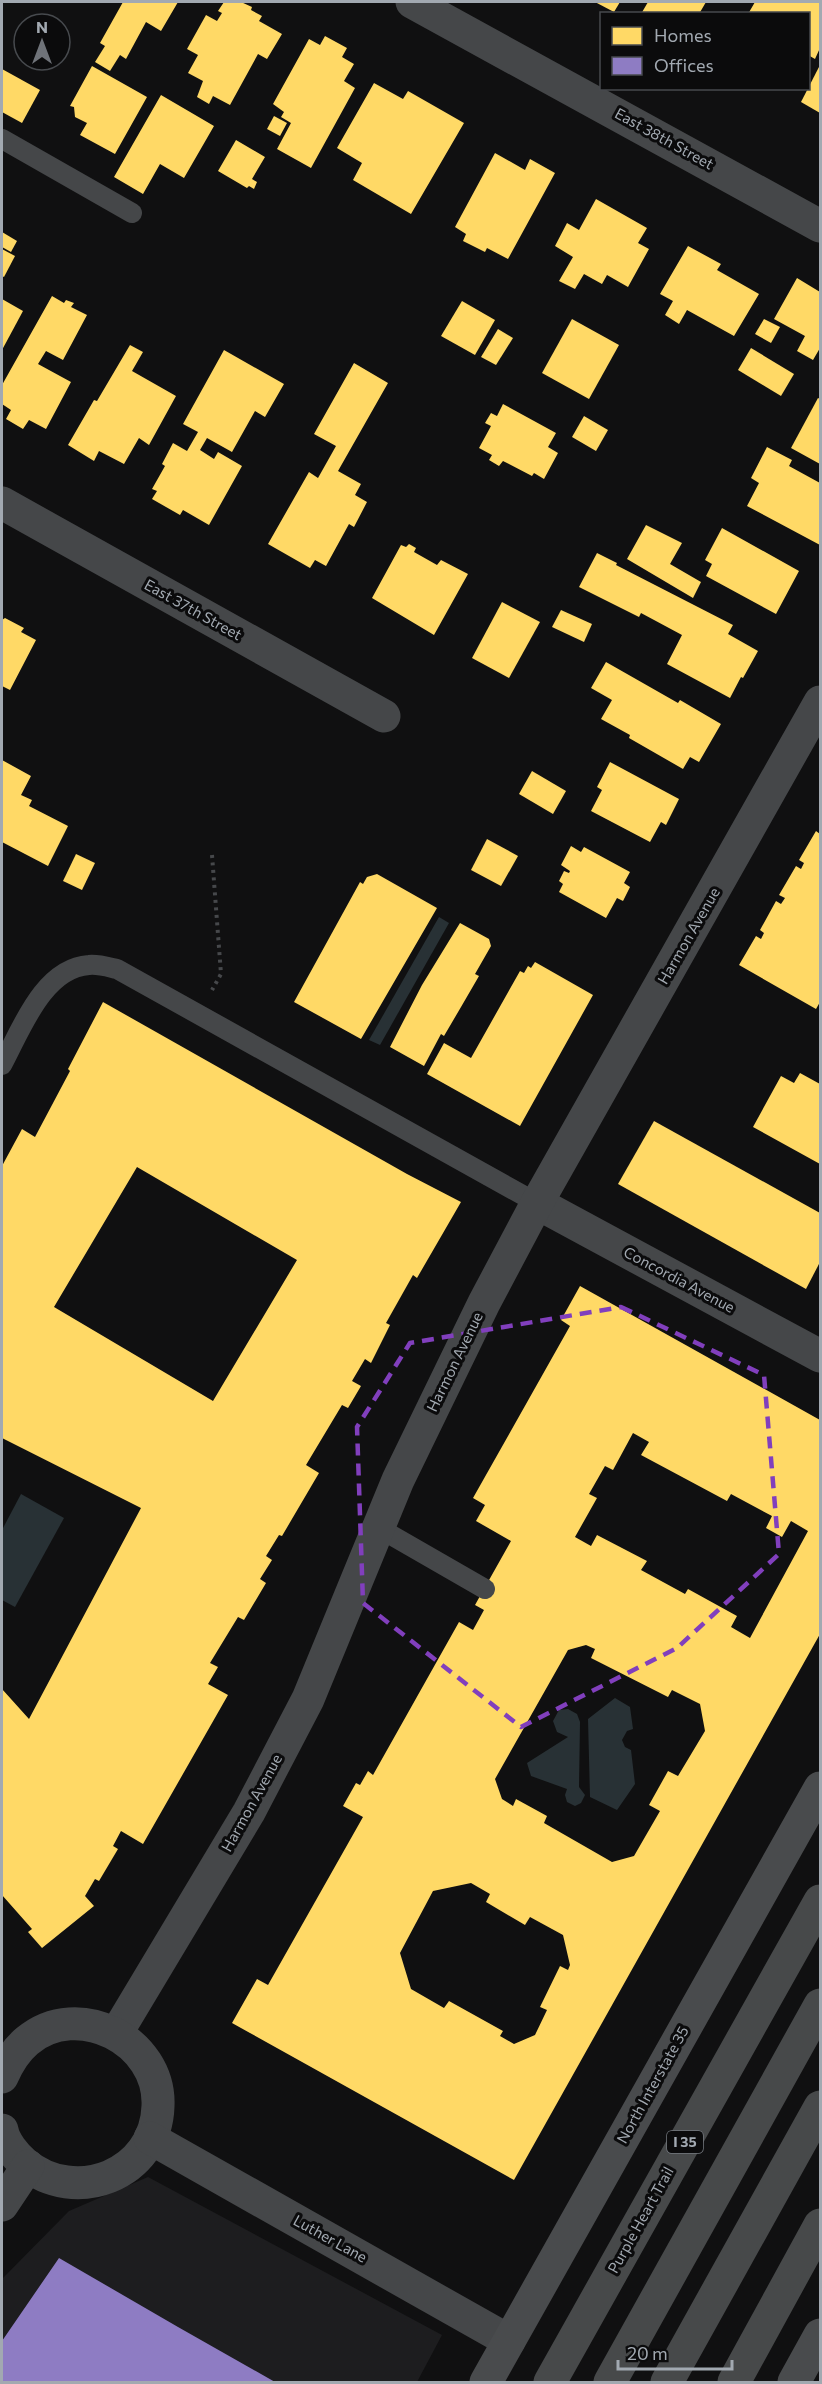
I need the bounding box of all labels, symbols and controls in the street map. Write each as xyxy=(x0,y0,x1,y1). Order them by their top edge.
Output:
north arrow xyxy=(12,12,72,72)
legend xyxy=(600,12,810,90)
text: N xyxy=(36,17,48,36)
text: Homes xyxy=(654,24,712,46)
text: Offices xyxy=(654,54,714,76)
street label: East 38th Street xyxy=(612,104,717,173)
street label: East 37th Street xyxy=(141,575,246,643)
street label: Harmon Avenue xyxy=(653,884,723,987)
street label: Concordia Avenue xyxy=(621,1242,738,1316)
street label: Harmon Avenue xyxy=(422,1309,486,1414)
street label: Harmon Avenue xyxy=(217,1751,285,1854)
street label: North Interstate 35 xyxy=(612,2023,692,2146)
road number: I 35 xyxy=(667,2131,703,2153)
street label: Purple Heart Trail xyxy=(603,2163,677,2276)
street label: Luther Lane xyxy=(291,2211,371,2266)
scale bar xyxy=(618,2333,732,2371)
text: 20 m xyxy=(627,2342,668,2364)

